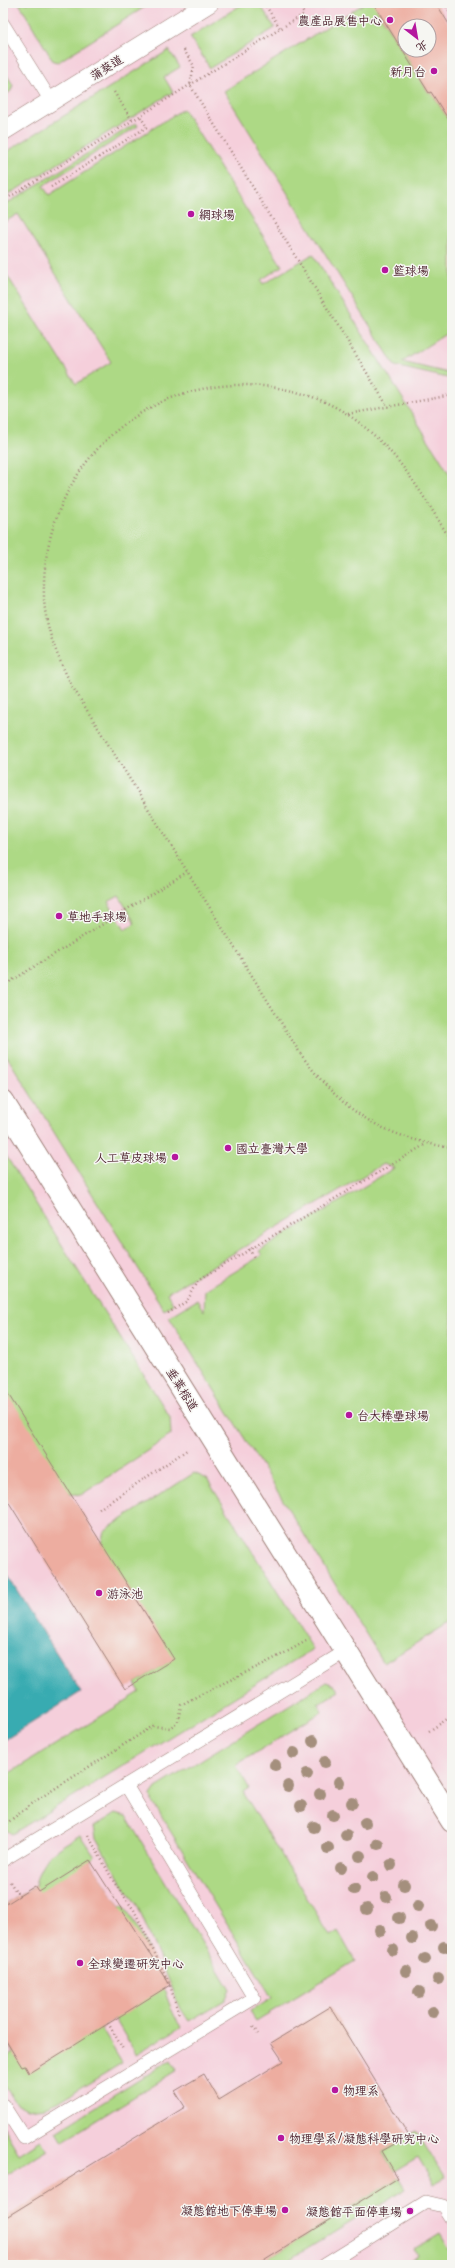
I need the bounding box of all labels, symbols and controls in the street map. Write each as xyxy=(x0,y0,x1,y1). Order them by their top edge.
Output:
place label: 農產品展售中心 xyxy=(298,12,382,28)
marker: 農產品展售中心 xyxy=(385,15,395,25)
north arrow xyxy=(397,18,437,58)
text: 北 xyxy=(414,38,431,56)
street label: 蒲葵道 xyxy=(86,51,126,83)
place label: 新月台 xyxy=(390,63,426,79)
marker: 新月台 xyxy=(429,66,439,76)
place label: 網球場 xyxy=(199,206,235,222)
marker: 網球場 xyxy=(186,209,196,219)
place label: 籃球場 xyxy=(393,262,429,278)
marker: 籃球場 xyxy=(380,265,390,275)
place label: 草地手球場 xyxy=(67,908,127,924)
marker: 草地手球場 xyxy=(54,911,64,921)
place label: 國立臺灣大學 xyxy=(236,1140,308,1156)
marker: 國立臺灣大學 xyxy=(223,1143,233,1153)
place label: 人工草皮球場 xyxy=(95,1149,167,1165)
marker: 人工草皮球場 xyxy=(170,1152,180,1162)
street label: 垂葉榕道 xyxy=(163,1364,203,1414)
place label: 台大棒壘球場 xyxy=(357,1407,429,1423)
marker: 台大棒壘球場 xyxy=(344,1410,354,1420)
place label: 游泳池 xyxy=(107,1585,143,1601)
marker: 游泳池 xyxy=(94,1588,104,1598)
place label: 全球變遷研究中心 xyxy=(88,1955,184,1971)
marker: 全球變遷研究中心 xyxy=(75,1958,85,1968)
place label: 物理系 xyxy=(343,2082,379,2098)
marker: 物理系 xyxy=(330,2085,340,2095)
place label: 物理學系/凝態科學研究中心 xyxy=(289,2130,439,2146)
marker: 物理學系/凝態科學研究中心 xyxy=(276,2133,286,2143)
place label: 凝態館地下停車場 xyxy=(181,2202,277,2218)
place label: 凝態館平面停車場 xyxy=(306,2203,402,2219)
marker: 凝態館地下停車場 xyxy=(280,2205,290,2215)
marker: 凝態館平面停車場 xyxy=(405,2206,415,2216)

